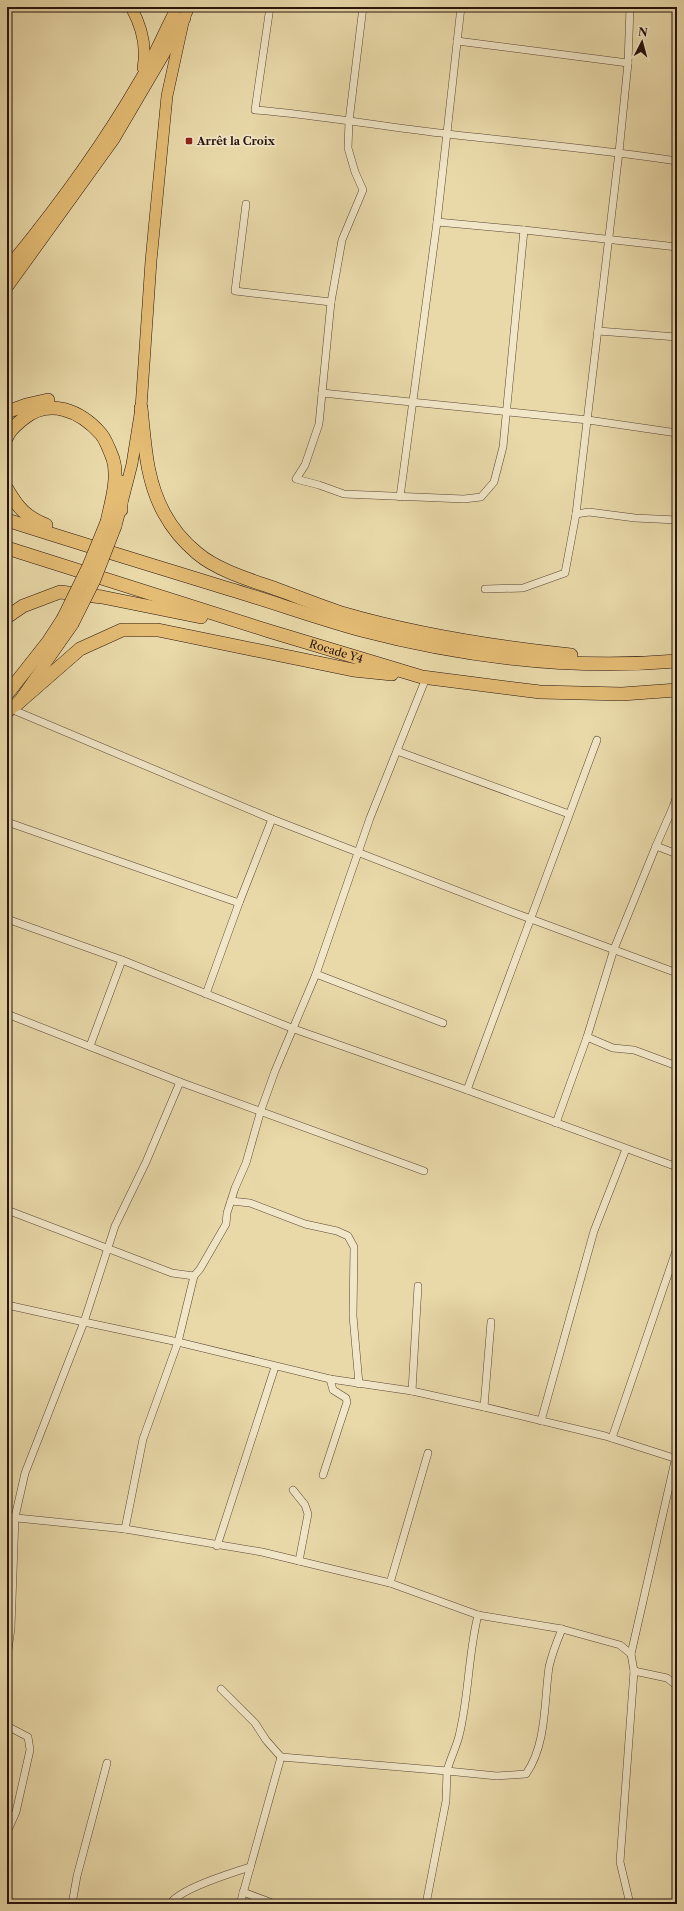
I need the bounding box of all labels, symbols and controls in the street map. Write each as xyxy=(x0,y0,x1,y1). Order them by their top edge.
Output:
north arrow xyxy=(622,22,662,62)
text: N xyxy=(638,25,649,40)
place label: Arrêt la Croix xyxy=(196,134,276,148)
marker: Arrêt la Croix xyxy=(184,136,194,146)
street label: Rocade Y4 xyxy=(308,637,365,666)

